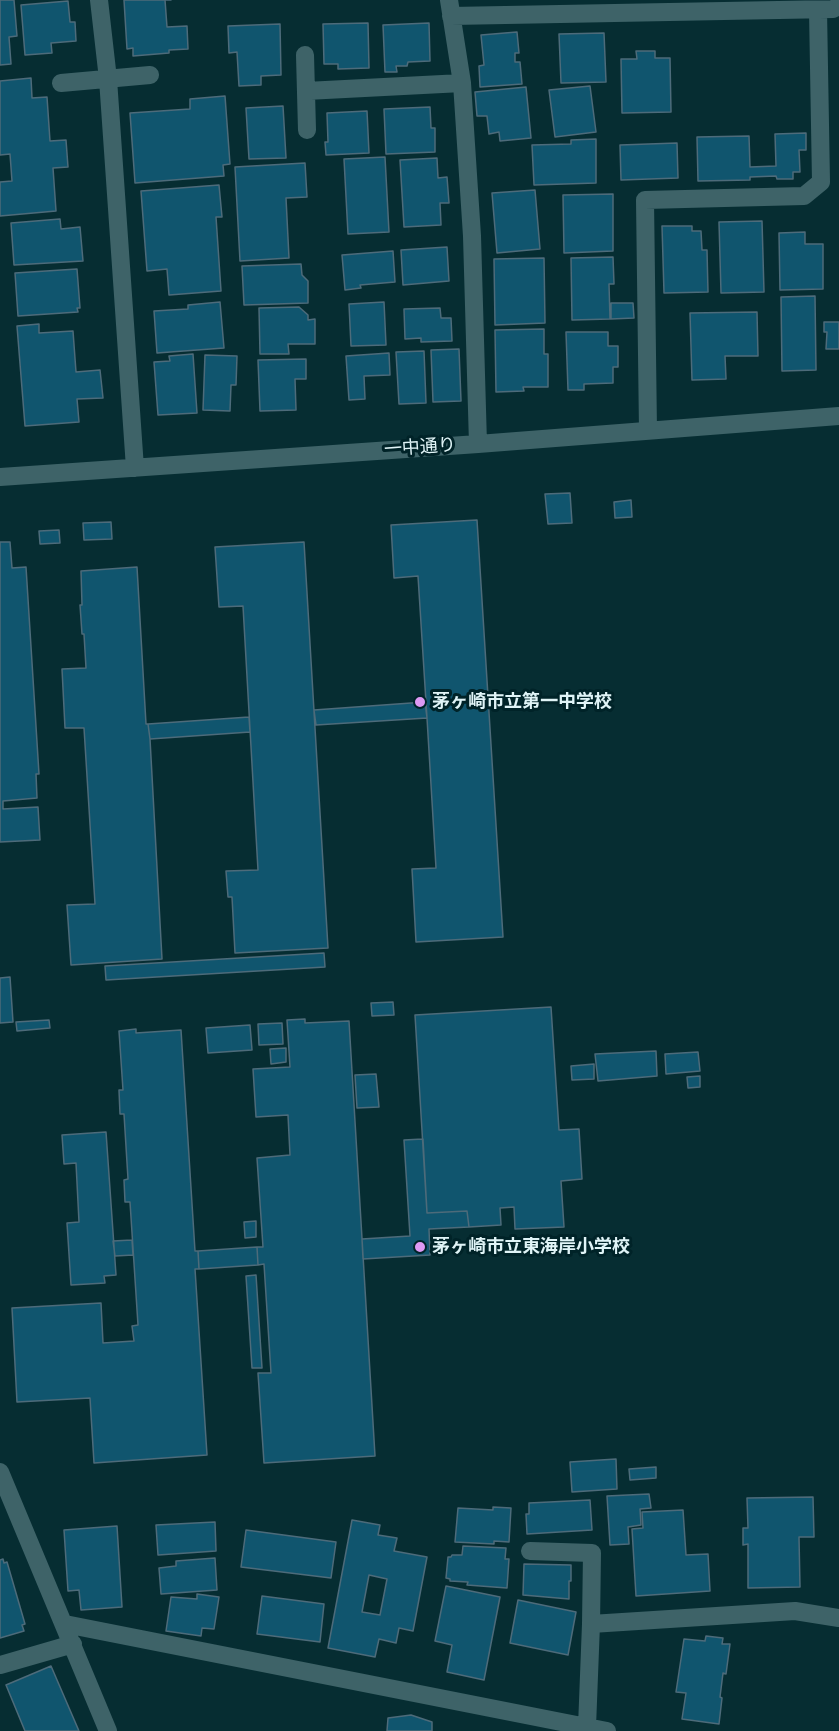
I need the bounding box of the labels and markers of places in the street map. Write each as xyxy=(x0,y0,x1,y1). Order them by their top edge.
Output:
place label: 茅ヶ崎市立第一中学校 xyxy=(432,691,612,713)
marker: 茅ヶ崎市立第一中学校 xyxy=(413,695,427,709)
place label: 茅ヶ崎市立東海岸小学校 xyxy=(432,1236,630,1258)
marker: 茅ヶ崎市立東海岸小学校 xyxy=(413,1240,427,1254)

